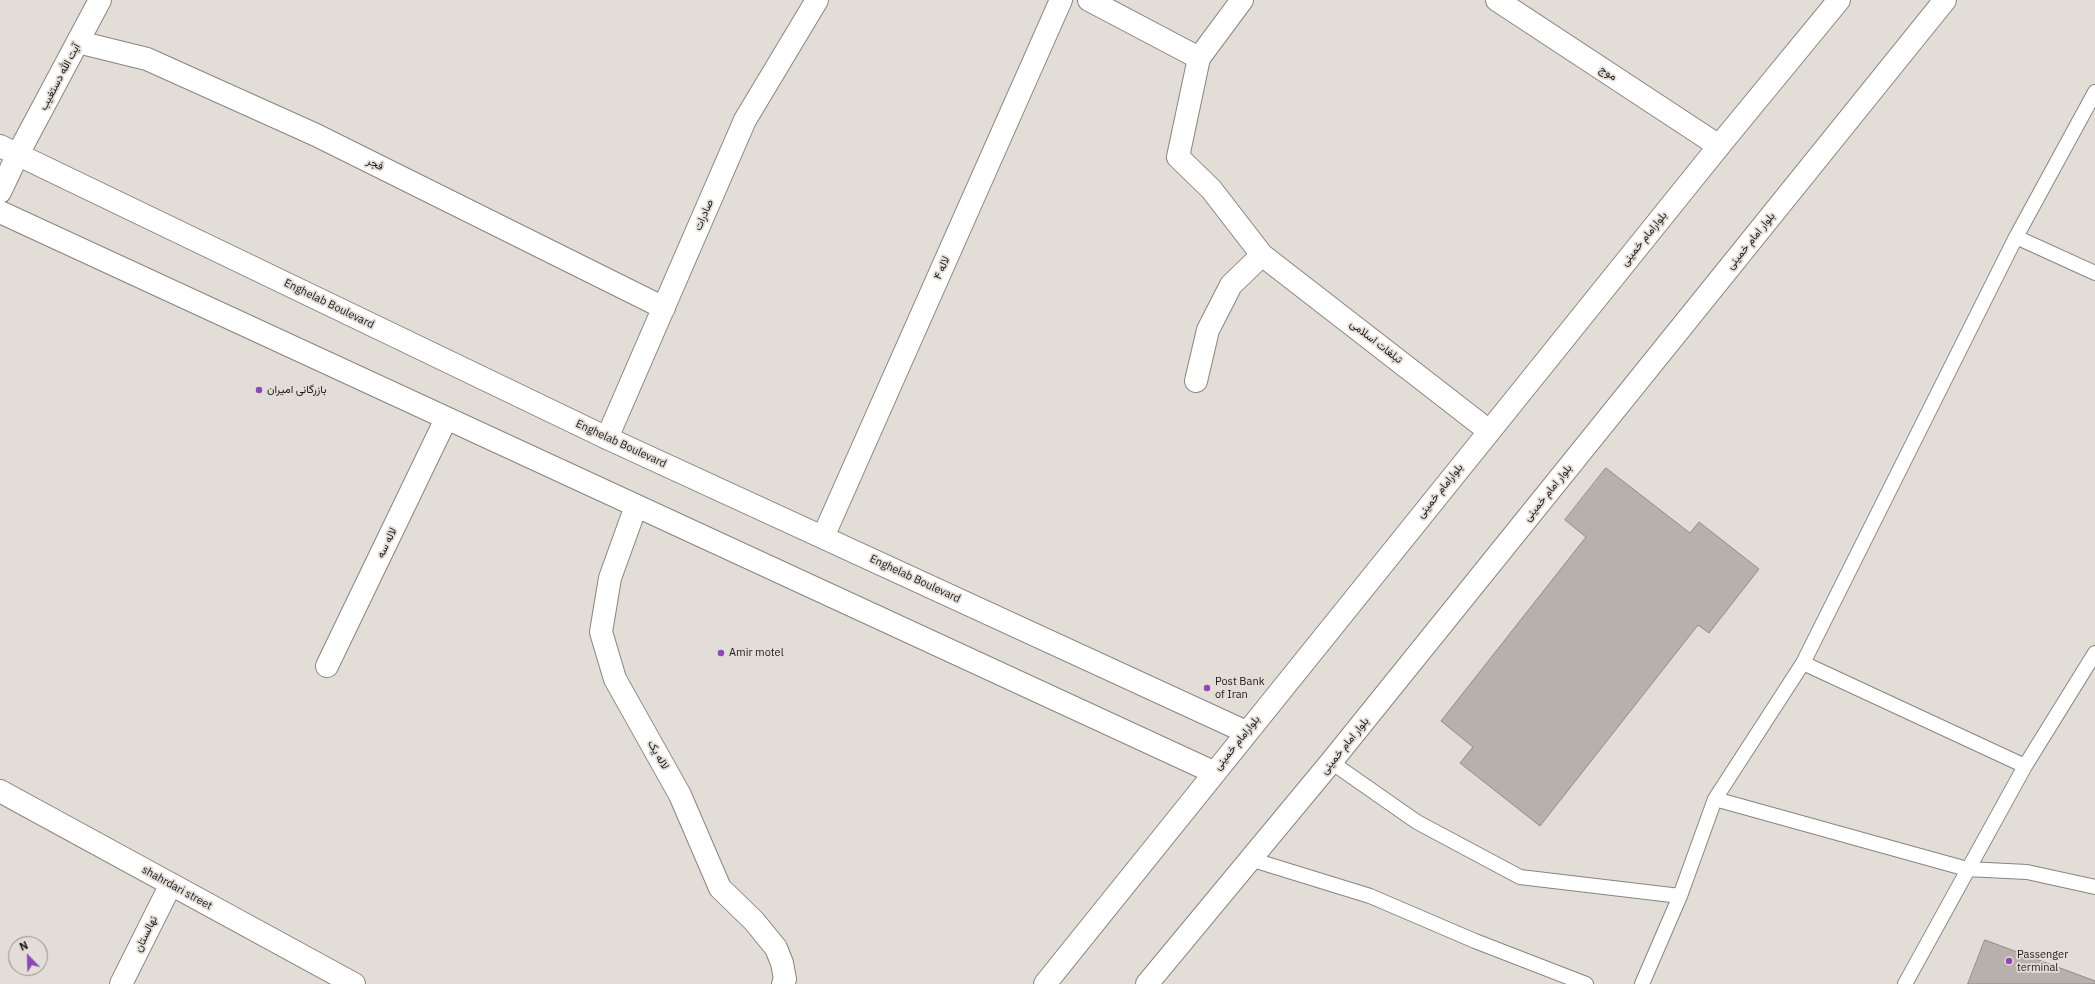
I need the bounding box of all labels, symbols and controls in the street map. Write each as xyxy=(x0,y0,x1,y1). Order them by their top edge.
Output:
street label: آیت الله دستغیب xyxy=(37,41,83,113)
street label: موج xyxy=(1597,63,1619,83)
street label: فجر xyxy=(365,154,385,174)
street label: صادرات xyxy=(692,197,716,233)
street label: بلوارامام خمینی xyxy=(1618,209,1670,269)
street label: بلوار امام خمینی xyxy=(1724,210,1778,272)
street label: لاله ۴ xyxy=(931,254,953,282)
street label: Enghelab Boulevard xyxy=(282,276,376,332)
street label: تبلغات اسلامی xyxy=(1347,317,1405,367)
place label: بازرگانی امیران xyxy=(267,383,326,397)
marker: بازرگانی امیران xyxy=(254,385,264,395)
street label: Enghelab Boulevard xyxy=(573,417,669,471)
street label: بلوارامام خمینی xyxy=(1414,461,1466,521)
street label: بلوار امام خمینی xyxy=(1521,462,1575,524)
street label: لاله سه xyxy=(374,526,400,560)
street label: Enghelab Boulevard xyxy=(867,552,963,606)
place label: Amir motel xyxy=(729,646,784,660)
marker: Amir motel xyxy=(716,648,726,658)
place label: Post Bank of Iran xyxy=(1215,675,1264,701)
marker: Post Bank of Iran xyxy=(1202,683,1212,693)
street label: بلوارامام خمینی xyxy=(1211,713,1263,773)
street label: بلوار امام خمینی xyxy=(1318,715,1372,777)
street label: لاله یک xyxy=(644,738,672,772)
street label: shahrdari street xyxy=(140,863,214,913)
street label: نهالستان xyxy=(132,914,160,954)
north arrow xyxy=(8,936,48,976)
text: N xyxy=(17,938,30,954)
place label: Passenger terminal xyxy=(2017,948,2068,974)
marker: Passenger terminal xyxy=(2004,956,2014,966)

